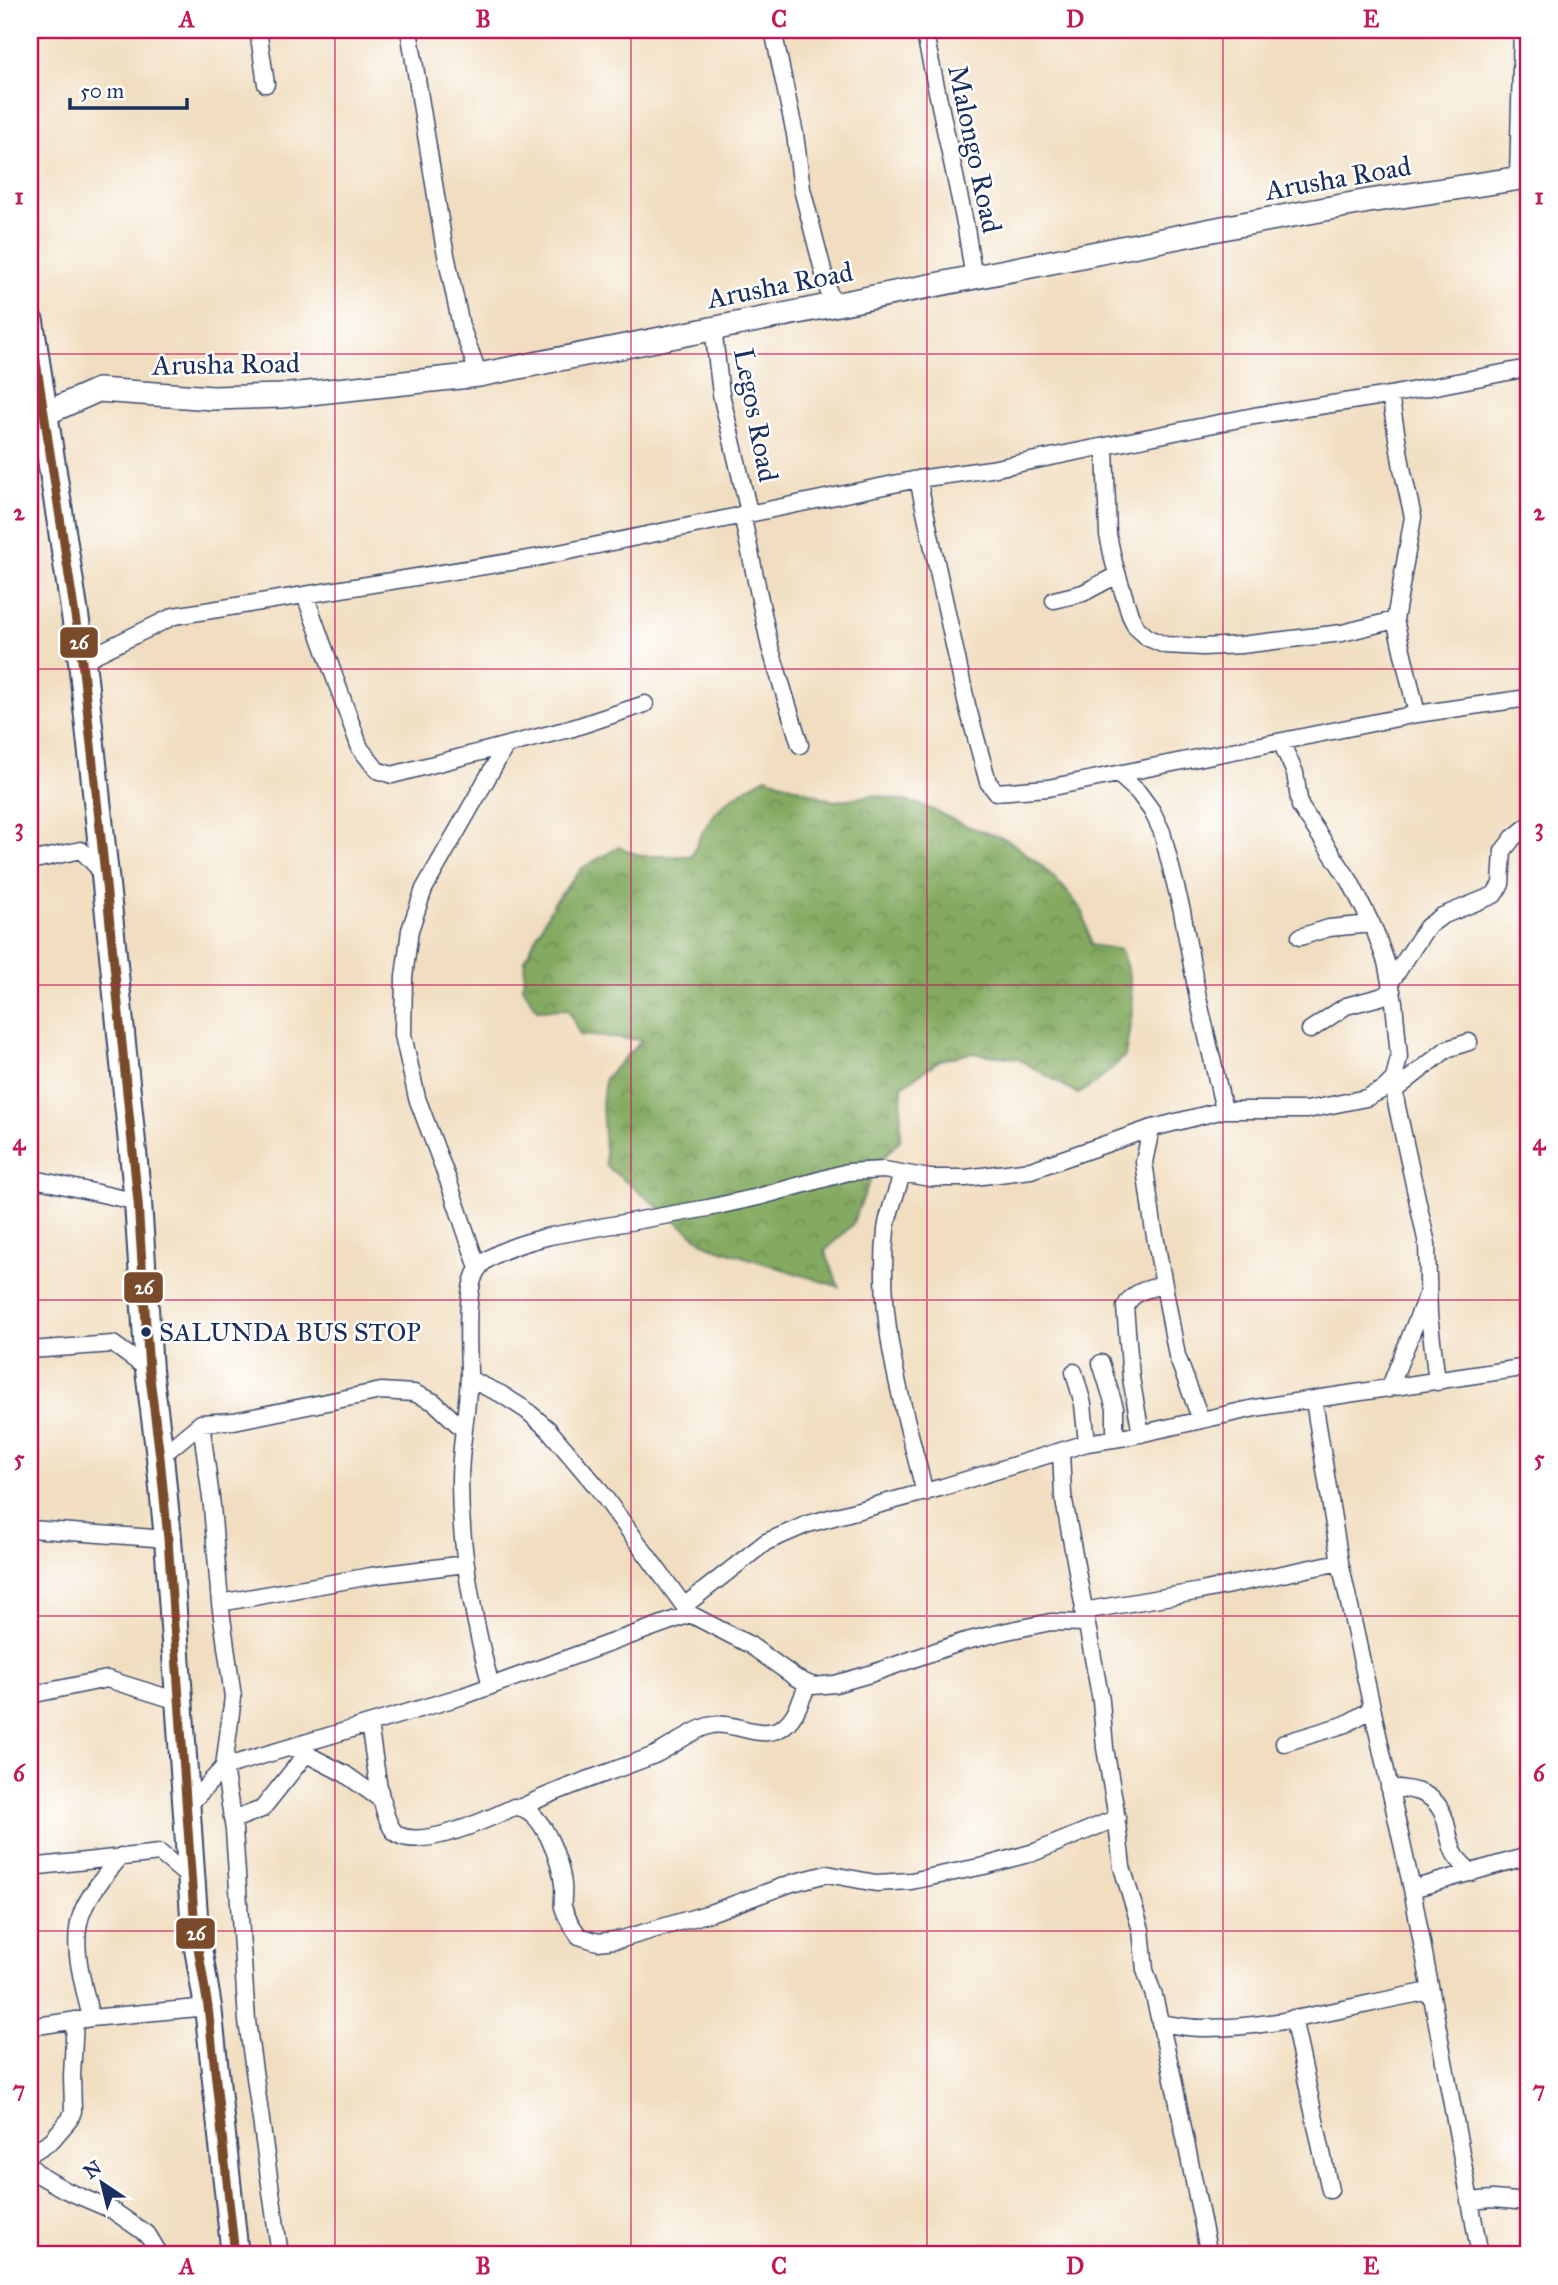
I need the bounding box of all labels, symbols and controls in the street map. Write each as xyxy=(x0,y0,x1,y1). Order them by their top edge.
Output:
text: A xyxy=(177,5,195,33)
text: B xyxy=(475,5,491,33)
text: C xyxy=(771,5,787,33)
text: D xyxy=(1066,5,1084,33)
text: E xyxy=(1363,5,1380,33)
street label: Malongo Road xyxy=(940,62,1010,236)
scale bar xyxy=(70,66,187,110)
text: 50 m xyxy=(80,78,125,104)
street label: Arusha Road xyxy=(1261,148,1414,208)
text: 1 xyxy=(14,182,24,210)
text: 1 xyxy=(1534,182,1544,210)
street label: Arusha Road xyxy=(703,254,856,316)
street label: Arusha Road xyxy=(151,345,300,383)
street label: Legos Road xyxy=(726,345,786,485)
text: 2 xyxy=(13,498,25,526)
text: 2 xyxy=(1533,498,1545,526)
line badge: 26 xyxy=(59,626,99,659)
text: 26 xyxy=(69,631,90,654)
text: 3 xyxy=(14,813,24,842)
text: 3 xyxy=(1534,813,1544,842)
text: 4 xyxy=(13,1128,27,1156)
text: 4 xyxy=(1533,1128,1547,1156)
line badge: 26 xyxy=(123,1271,164,1304)
text: 26 xyxy=(134,1276,155,1299)
place label: SALUNDA BUS STOP xyxy=(159,1316,421,1348)
marker: SALUNDA BUS STOP xyxy=(139,1325,153,1339)
text: 5 xyxy=(14,1444,25,1472)
text: 5 xyxy=(1534,1444,1545,1472)
text: 6 xyxy=(13,1759,26,1787)
text: 6 xyxy=(1533,1759,1546,1787)
line badge: 26 xyxy=(175,1917,216,1950)
text: 26 xyxy=(186,1922,207,1945)
text: 7 xyxy=(13,2075,25,2103)
text: 7 xyxy=(1533,2075,1545,2103)
north arrow xyxy=(66,2148,136,2218)
text: N xyxy=(79,2155,106,2184)
text: A xyxy=(177,2252,195,2280)
text: B xyxy=(475,2252,491,2280)
text: C xyxy=(771,2252,787,2280)
text: D xyxy=(1066,2252,1084,2280)
text: E xyxy=(1363,2252,1380,2280)

